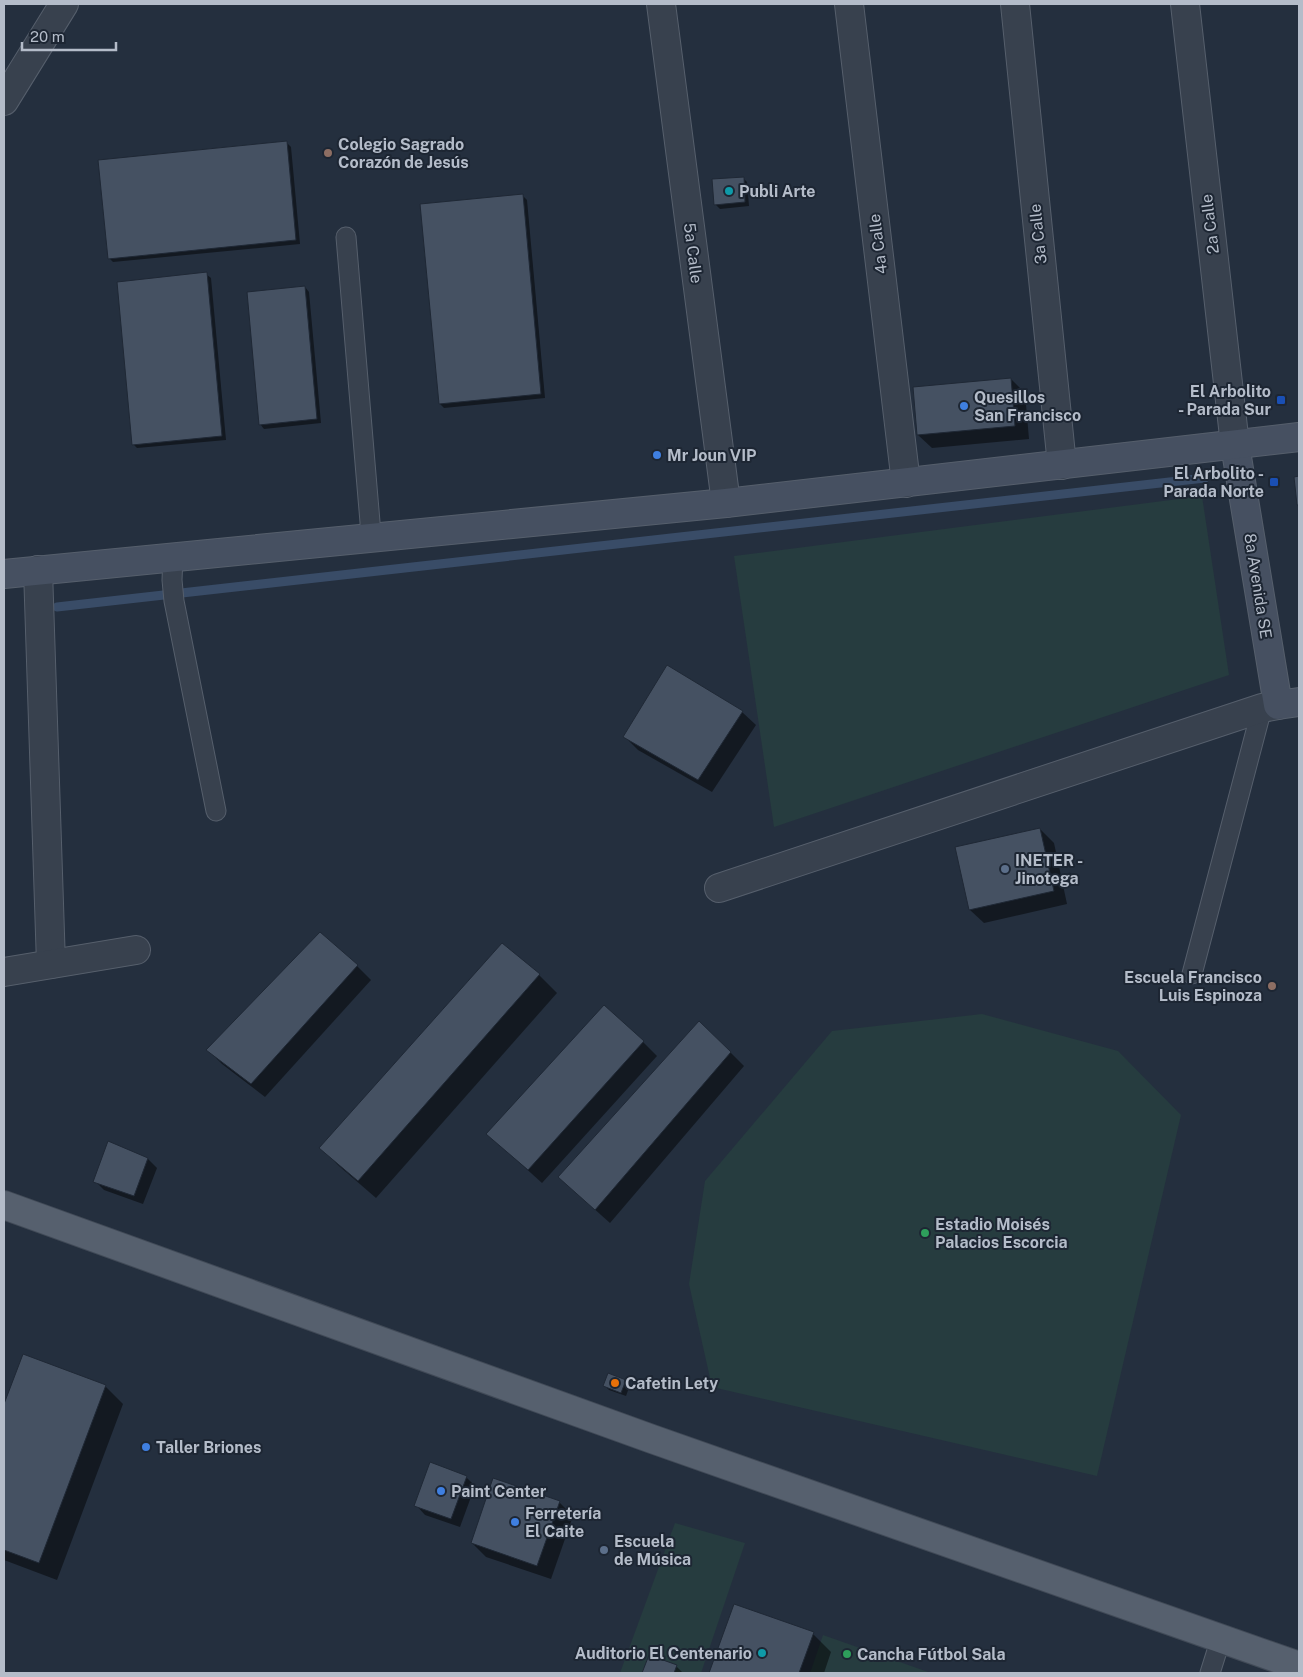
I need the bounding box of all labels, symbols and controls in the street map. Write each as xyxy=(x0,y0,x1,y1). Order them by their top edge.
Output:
scale bar xyxy=(22,20,116,52)
text: 20 m xyxy=(30,28,65,45)
place label: Colegio Sagrado Corazón de Jesús xyxy=(338,135,469,172)
marker: Colegio Sagrado Corazón de Jesús xyxy=(322,147,334,159)
place label: Publi Arte xyxy=(739,182,816,201)
marker: Publi Arte xyxy=(723,185,735,197)
street label: 2a Calle xyxy=(1197,193,1223,255)
street label: 3a Calle xyxy=(1025,203,1051,265)
street label: 4a Calle xyxy=(865,213,891,275)
street label: 5a Calle xyxy=(680,222,706,284)
place label: El Arbolito - Parada Sur xyxy=(1178,382,1271,419)
place label: Quesillos San Francisco xyxy=(974,388,1081,425)
marker: El Arbolito - Parada Sur xyxy=(1275,394,1287,406)
marker: Quesillos San Francisco xyxy=(958,400,970,412)
place label: Mr Joun VIP xyxy=(667,446,757,465)
marker: Mr Joun VIP xyxy=(651,449,663,461)
place label: El Arbolito - Parada Norte xyxy=(1163,464,1264,501)
marker: El Arbolito - Parada Norte xyxy=(1268,476,1280,488)
street label: 8a Avenida SE xyxy=(1240,532,1276,640)
place label: INETER - Jinotega xyxy=(1015,851,1083,888)
marker: INETER - Jinotega xyxy=(999,863,1011,875)
place label: Escuela Francisco Luis Espinoza xyxy=(1124,968,1262,1005)
marker: Escuela Francisco Luis Espinoza xyxy=(1266,980,1278,992)
place label: Estadio Moisés Palacios Escorcia xyxy=(935,1215,1068,1252)
marker: Estadio Moisés Palacios Escorcia xyxy=(919,1227,931,1239)
place label: Cafetin Lety xyxy=(625,1374,718,1393)
marker: Cafetin Lety xyxy=(609,1377,621,1389)
place label: Taller Briones xyxy=(156,1438,261,1457)
marker: Taller Briones xyxy=(140,1441,152,1453)
place label: Paint Center xyxy=(451,1482,547,1501)
marker: Paint Center xyxy=(435,1485,447,1497)
place label: Ferretería El Caite xyxy=(525,1504,601,1541)
marker: Ferretería El Caite xyxy=(509,1516,521,1528)
place label: Escuela de Música xyxy=(614,1532,691,1569)
marker: Escuela de Música xyxy=(598,1544,610,1556)
place label: Auditorio El Centenario xyxy=(575,1644,752,1663)
place label: Cancha Fútbol Sala xyxy=(857,1645,1006,1664)
marker: Auditorio El Centenario xyxy=(756,1647,768,1659)
marker: Cancha Fútbol Sala xyxy=(841,1648,853,1660)

